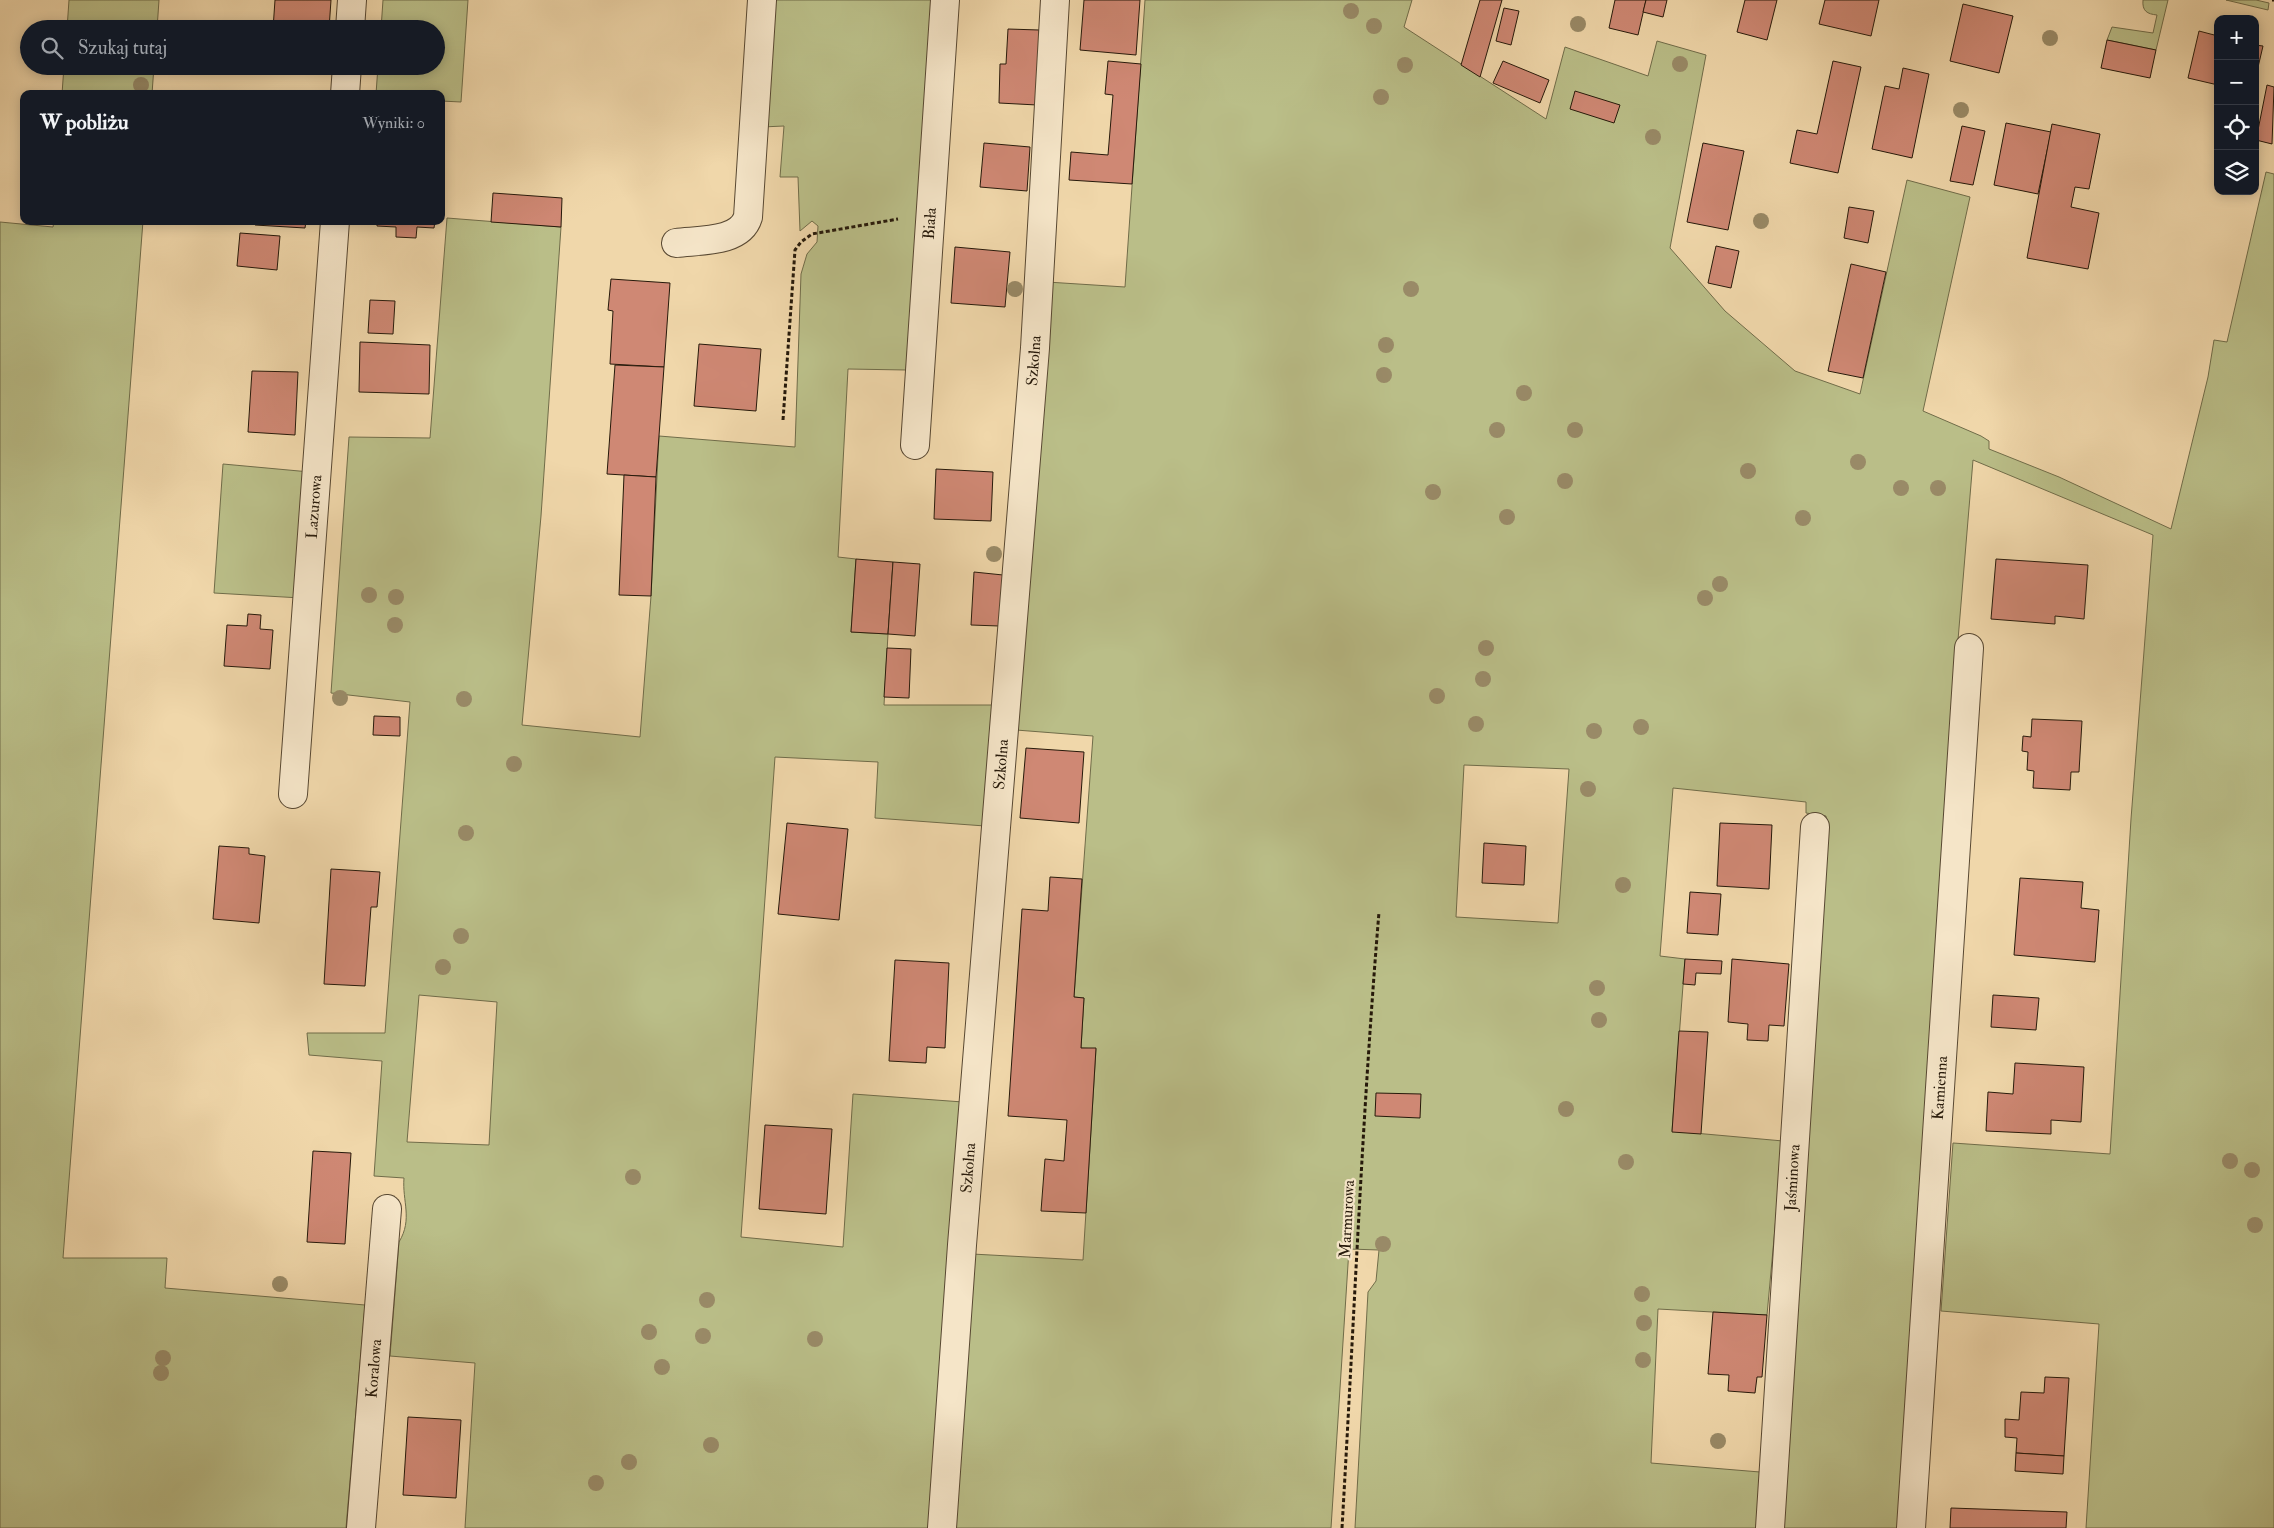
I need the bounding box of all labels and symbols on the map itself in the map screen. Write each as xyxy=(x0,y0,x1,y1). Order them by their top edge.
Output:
street label: Biała xyxy=(919,206,941,240)
street label: Szkolna xyxy=(1022,334,1046,387)
street label: Lazurowa xyxy=(302,474,326,539)
street label: Szkolna xyxy=(989,738,1013,790)
street label: Kamienna xyxy=(1928,1055,1952,1121)
street label: Szkolna xyxy=(956,1142,980,1194)
street label: Jaśminowa xyxy=(1780,1143,1805,1213)
street label: Marmurowa xyxy=(1335,1179,1359,1259)
street label: Koralowa xyxy=(362,1338,386,1399)

